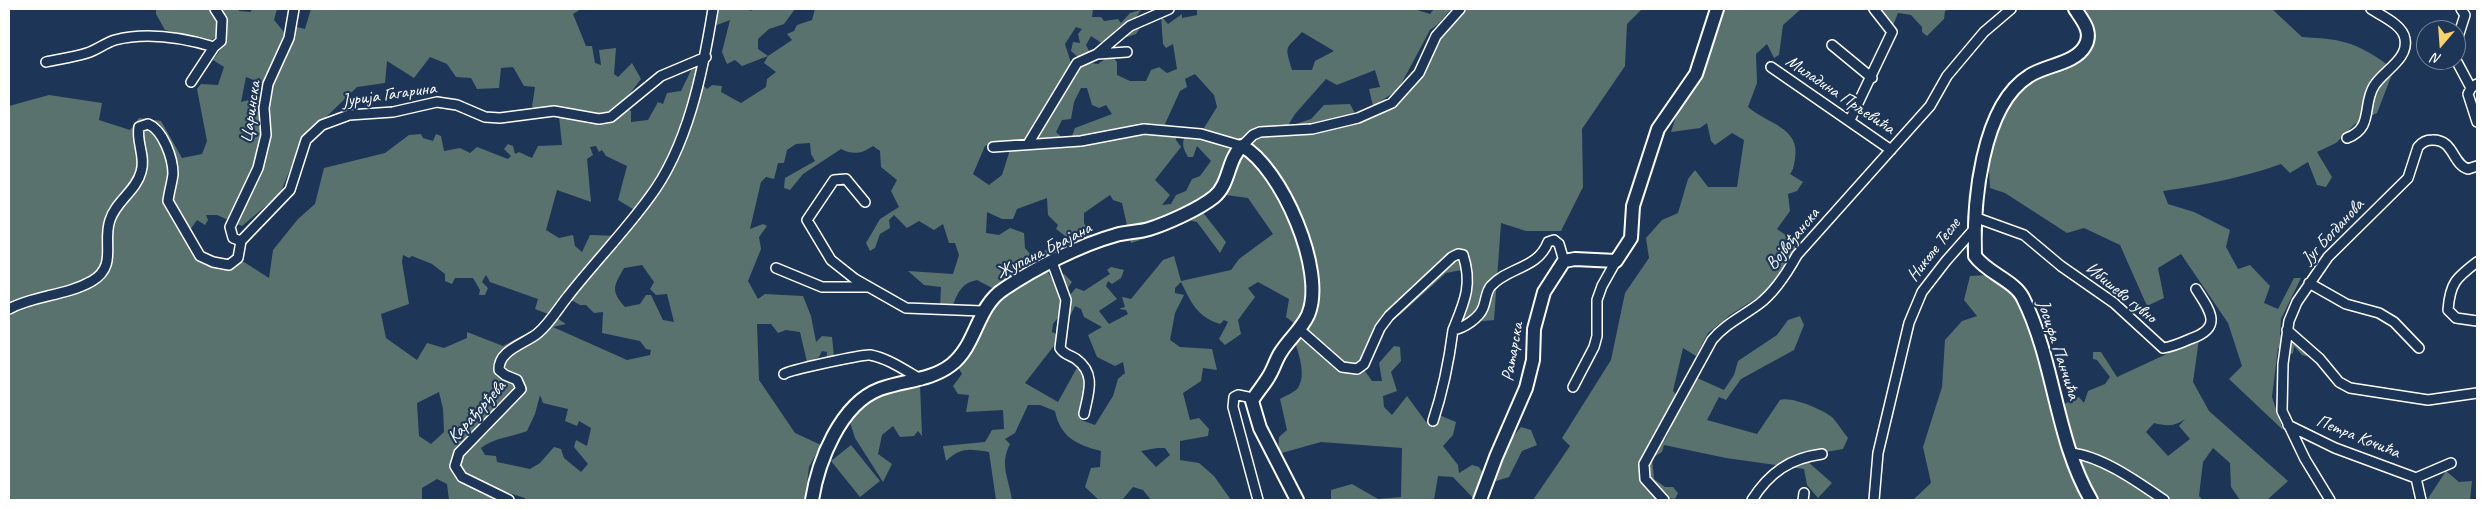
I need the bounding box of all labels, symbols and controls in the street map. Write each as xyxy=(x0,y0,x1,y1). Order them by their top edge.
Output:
north arrow xyxy=(2416,20,2466,70)
text: N xyxy=(2430,49,2443,68)
street label: Миладина Прљевића xyxy=(1781,51,1899,139)
street label: Јурија Гагарина xyxy=(341,78,437,112)
street label: Царинска xyxy=(236,80,266,144)
street label: Југ Богданова xyxy=(2297,195,2369,269)
street label: Војвођанска xyxy=(1761,204,1825,274)
street label: Николе Тесле xyxy=(1902,214,1966,286)
street label: Жупана Брајана xyxy=(993,218,1095,284)
street label: Ибишево гувно xyxy=(2081,258,2161,328)
street label: Јосифа Панчића xyxy=(2032,298,2084,402)
street label: Ратарска xyxy=(1497,321,1529,383)
street label: Карађорђева xyxy=(443,376,511,448)
street label: Петра Кочића xyxy=(2313,410,2403,464)

